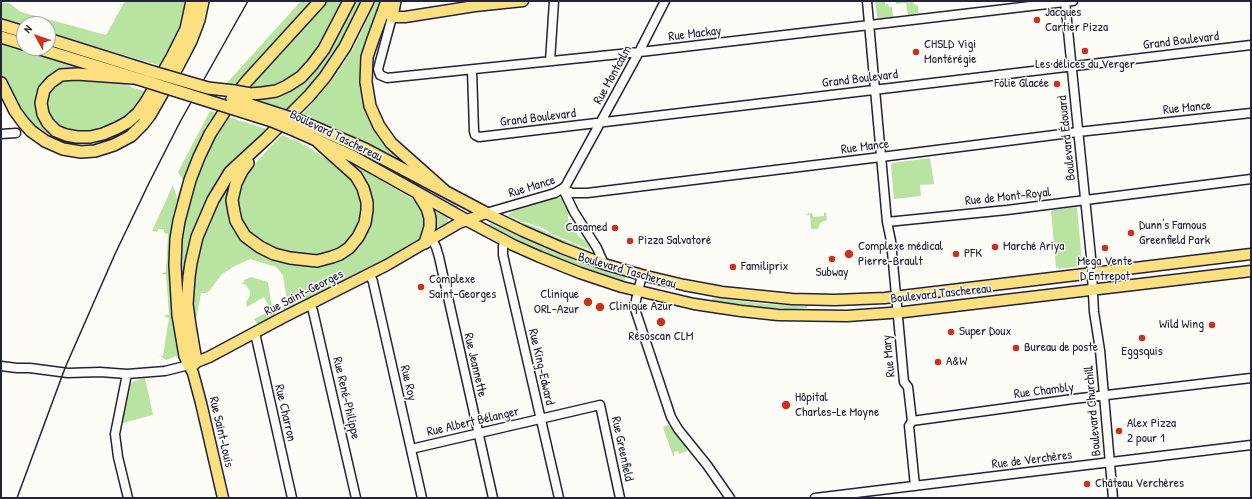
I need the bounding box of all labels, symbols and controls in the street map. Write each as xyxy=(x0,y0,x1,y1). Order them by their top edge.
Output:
place label: Jacques Cartier Pizza xyxy=(1045,5,1108,36)
marker: Jacques Cartier Pizza xyxy=(1032,15,1042,25)
north arrow xyxy=(16,16,56,56)
text: N xyxy=(20,22,35,36)
street label: Rue Mackay xyxy=(668,23,722,45)
street label: Grand Boulevard xyxy=(1142,29,1220,53)
place label: CHSLD Vigi Montérégie xyxy=(924,37,977,68)
street label: Rue Montcalm xyxy=(590,43,636,107)
marker: Les délices du Verger xyxy=(1080,46,1090,56)
marker: CHSLD Vigi Montérégie xyxy=(911,47,921,57)
place label: Les délices du Verger xyxy=(1035,57,1135,73)
street label: Grand Boulevard xyxy=(821,67,899,91)
place label: Folie Glacée xyxy=(994,76,1049,92)
marker: Folie Glacée xyxy=(1052,79,1062,89)
street label: Boulevard Édouard xyxy=(1055,95,1079,181)
street label: Rue Mance xyxy=(1162,98,1212,118)
street label: Grand Boulevard xyxy=(499,106,577,130)
street label: Boulevard Taschereau xyxy=(287,107,385,165)
street label: Rue Mance xyxy=(840,136,890,158)
street label: Rue Mance xyxy=(507,172,557,202)
street label: Rue de Mont-Royal xyxy=(964,185,1052,209)
place label: Dunn's Famous Greenfield Park xyxy=(1139,218,1210,249)
place label: Casamed xyxy=(566,220,607,236)
marker: Casamed xyxy=(610,223,620,233)
marker: Dunn's Famous Greenfield Park xyxy=(1126,228,1136,238)
place label: Pizza Salvatoré xyxy=(638,233,711,249)
marker: Pizza Salvatoré xyxy=(625,236,635,246)
place label: Complexe médical Pierre-Brault xyxy=(858,239,943,270)
place label: Marché Ariya xyxy=(1003,239,1064,255)
marker: Marché Ariya xyxy=(990,242,1000,252)
marker: Mega Vente D'Entrepot xyxy=(1100,243,1110,253)
place label: PFK xyxy=(964,246,982,262)
marker: Complexe médical Pierre-Brault xyxy=(843,248,855,260)
marker: PFK xyxy=(951,249,961,259)
street label: Boulevard Taschereau xyxy=(576,250,678,292)
marker: Subway xyxy=(827,254,837,264)
place label: Mega Vente D'Entrepot xyxy=(1078,254,1132,285)
place label: Familiprix xyxy=(741,259,788,275)
marker: Familiprix xyxy=(728,262,738,272)
place label: Subway xyxy=(815,265,849,281)
street label: Rue Saint-Georges xyxy=(262,266,346,320)
place label: Complexe Saint-Georges xyxy=(429,272,496,303)
street label: Boulevard Taschereau xyxy=(890,281,992,307)
marker: Complexe Saint-Georges xyxy=(416,282,426,292)
place label: Clinique ORL-Azur xyxy=(534,287,579,318)
marker: Clinique ORL-Azur xyxy=(582,296,594,308)
place label: Clinique Azur xyxy=(609,299,673,315)
marker: Clinique Azur xyxy=(594,301,606,313)
marker: Résoscan CLM xyxy=(655,316,667,328)
place label: Wild Wing xyxy=(1159,317,1204,333)
marker: Wild Wing xyxy=(1207,320,1217,330)
place label: Super Doux xyxy=(959,324,1011,340)
street label: Rue King-Edward xyxy=(525,327,557,407)
marker: Super Doux xyxy=(946,327,956,337)
place label: Résoscan CLM xyxy=(628,329,694,345)
street label: Rue Jeannette xyxy=(460,331,490,399)
marker: Eggsquis xyxy=(1137,333,1147,343)
street label: Rue Mary xyxy=(879,334,899,378)
place label: Bureau de poste xyxy=(1024,340,1098,356)
marker: Bureau de poste xyxy=(1011,343,1021,353)
place label: Eggsquis xyxy=(1121,344,1163,360)
place label: A&W xyxy=(946,354,967,370)
street label: Rue René-Philippe xyxy=(329,355,363,441)
marker: A&W xyxy=(933,357,943,367)
street label: Rue Roy xyxy=(396,364,420,402)
street label: Boulevard Churchill xyxy=(1081,365,1105,457)
street label: Rue Chambly xyxy=(1013,380,1075,402)
street label: Rue Charron xyxy=(271,383,299,443)
place label: Hôpital Charles-Le Moyne xyxy=(795,390,879,421)
street label: Rue Saint-Louis xyxy=(205,395,237,469)
marker: Hôpital Charles-Le Moyne xyxy=(780,399,792,411)
street label: Rue Albert Bélanger xyxy=(425,404,521,440)
street label: Rue Greenfield xyxy=(608,415,636,483)
place label: Alex Pizza 2 pour 1 xyxy=(1127,416,1176,447)
marker: Alex Pizza 2 pour 1 xyxy=(1114,426,1124,436)
street label: Rue de Verchères xyxy=(991,447,1073,473)
place label: Château Verchères xyxy=(1095,476,1184,492)
marker: Château Verchères xyxy=(1082,479,1092,489)

